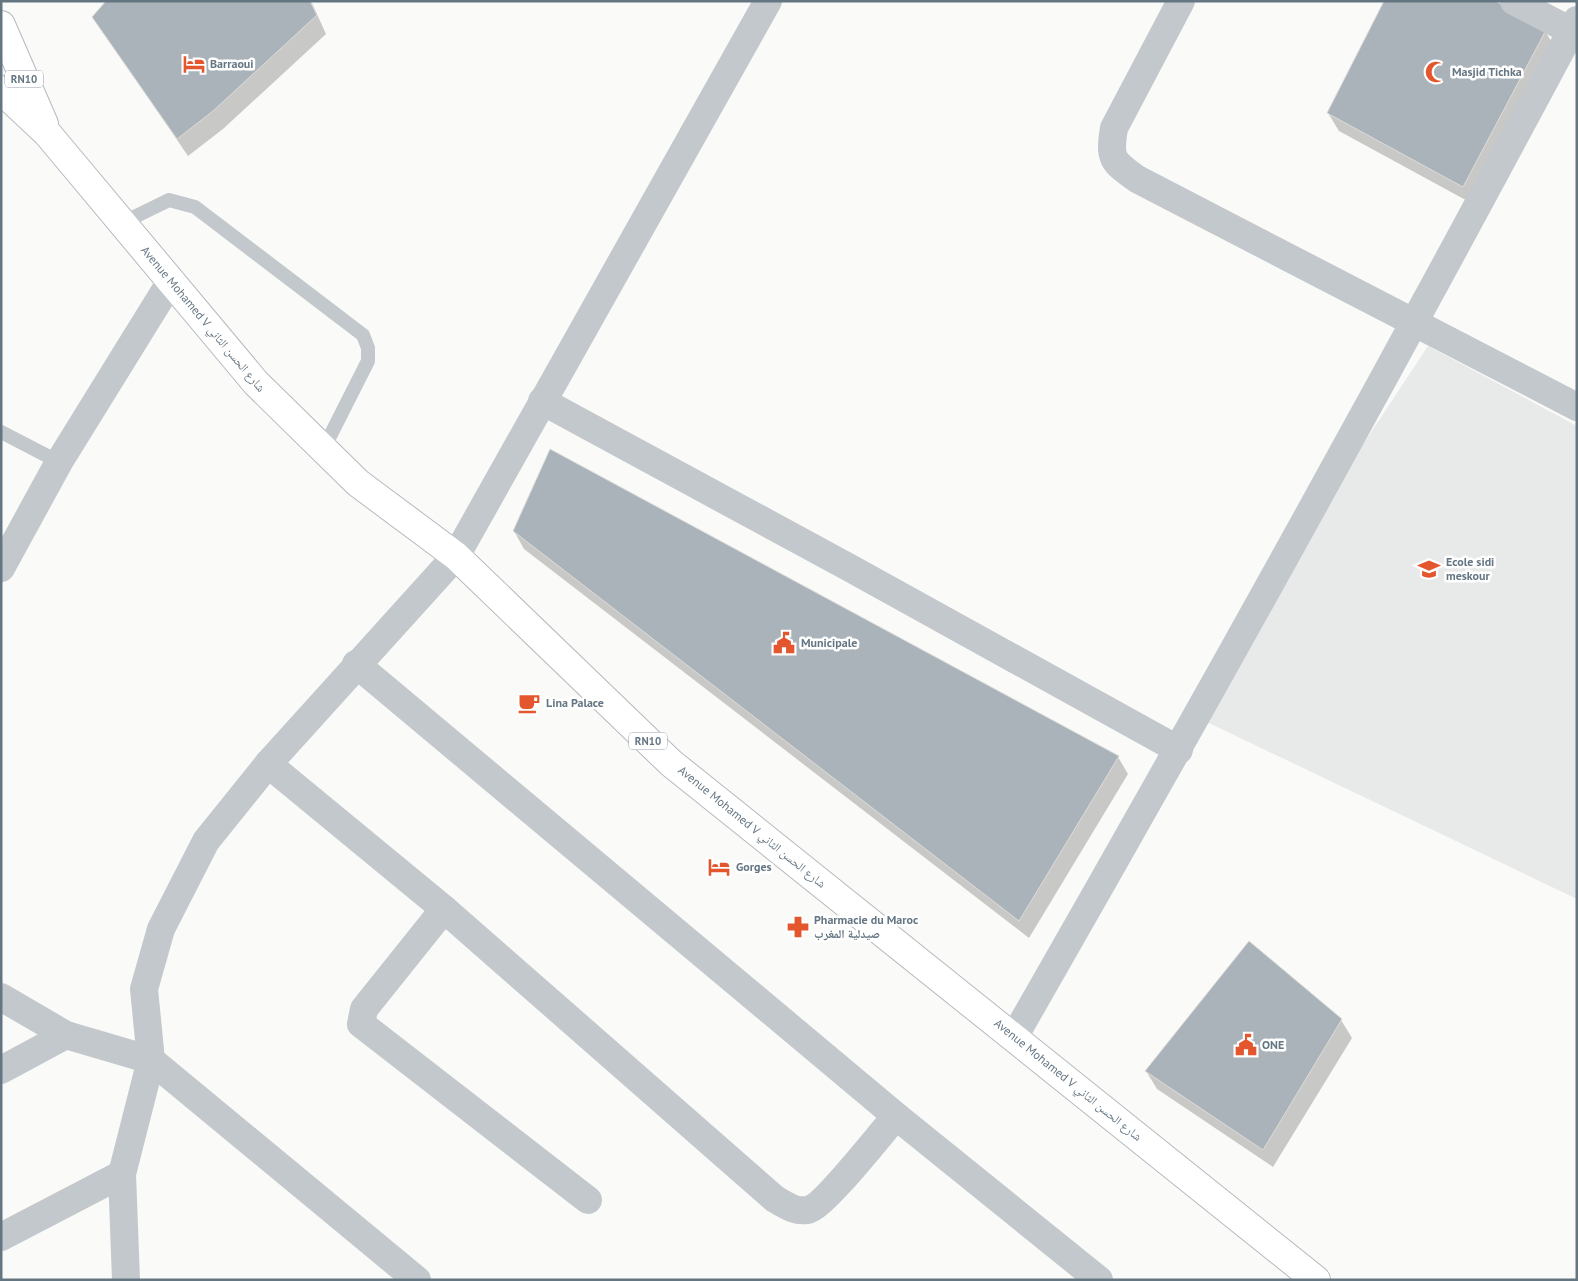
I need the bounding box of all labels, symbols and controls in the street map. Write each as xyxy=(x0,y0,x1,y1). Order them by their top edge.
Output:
hotel icon: Barraoui xyxy=(181,51,207,77)
place label: Barraoui xyxy=(210,56,254,71)
mosque icon: Masjid Tichka xyxy=(1423,59,1449,85)
place label: Masjid Tichka xyxy=(1452,64,1522,79)
road number: RN10 xyxy=(5,70,43,88)
street label: Avenue Mohamed V شارع الحسن الثاني xyxy=(136,243,269,397)
place label: Ecole sidi meskour xyxy=(1446,554,1494,583)
school or university icon: Ecole sidi meskour xyxy=(1416,556,1442,582)
public building icon: Municipale xyxy=(771,630,797,656)
place label: Municipale xyxy=(801,635,857,650)
cafe icon: Lina Palace xyxy=(516,690,542,716)
place label: Lina Palace xyxy=(546,695,604,710)
road number: RN10 xyxy=(629,732,667,749)
street label: Avenue Mohamed V شارع الحسن الثاني xyxy=(673,762,829,893)
hotel icon: Gorges xyxy=(706,854,732,880)
place label: Gorges xyxy=(736,859,772,874)
place label: Pharmacie du Maroc صيدلية المغرب xyxy=(814,912,918,941)
pharmacy icon: Pharmacie du Maroc صيدلية المغرب xyxy=(785,914,811,940)
street label: Avenue Mohamed V شارع الحسن الثاني xyxy=(989,1015,1145,1146)
public building icon: ONE xyxy=(1233,1032,1259,1058)
place label: ONE xyxy=(1262,1037,1284,1052)

